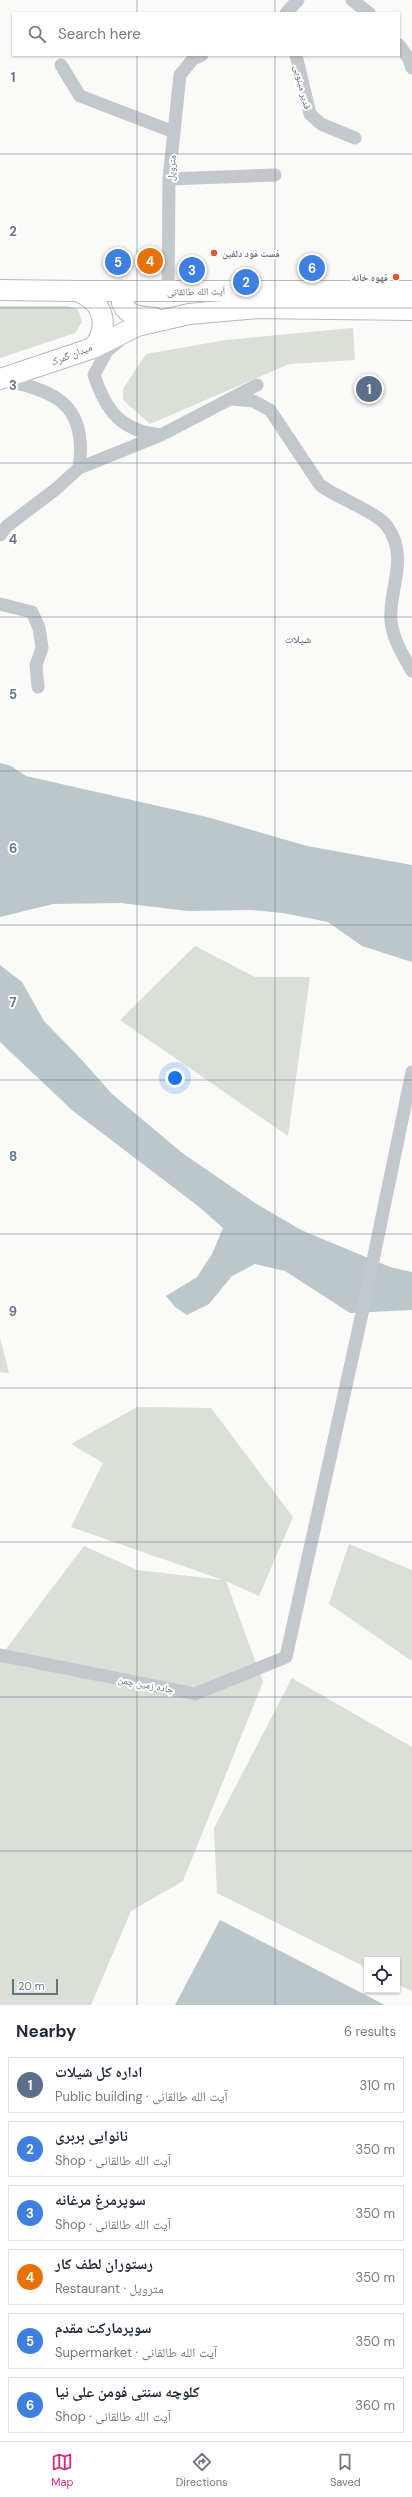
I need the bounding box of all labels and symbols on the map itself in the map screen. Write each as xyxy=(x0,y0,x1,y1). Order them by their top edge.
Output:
street label: قدیر مینویی xyxy=(291,64,314,111)
text: 1 xyxy=(11,69,15,86)
street label: متروپل xyxy=(164,154,179,182)
text: 2 xyxy=(9,223,17,240)
pin: 4 xyxy=(137,246,163,276)
pin: 5 xyxy=(105,247,131,277)
place label: فست فود دلفین xyxy=(222,247,280,260)
marker: فست فود دلفین xyxy=(209,248,219,258)
pin: 6 xyxy=(299,253,325,283)
pin: 3 xyxy=(179,255,205,285)
pin: 2 xyxy=(233,267,259,297)
place label: قهوه خانه xyxy=(352,271,388,284)
marker: قهوه خانه xyxy=(391,272,401,282)
street label: آیت الله طالقانی xyxy=(167,284,226,299)
street label: میدان گمرک xyxy=(49,340,94,368)
pin: 1 xyxy=(356,374,382,404)
text: 3 xyxy=(9,377,17,394)
text: 4 xyxy=(9,531,17,548)
district label: شیلات xyxy=(285,632,311,646)
text: 5 xyxy=(9,686,17,703)
text: 6 xyxy=(9,840,17,857)
text: 7 xyxy=(10,994,17,1011)
your location xyxy=(165,1068,185,1088)
text: 8 xyxy=(9,1148,17,1165)
text: 9 xyxy=(9,1303,17,1320)
street label: جاده زمین چمن xyxy=(117,1673,176,1696)
scale bar xyxy=(12,1977,58,1996)

